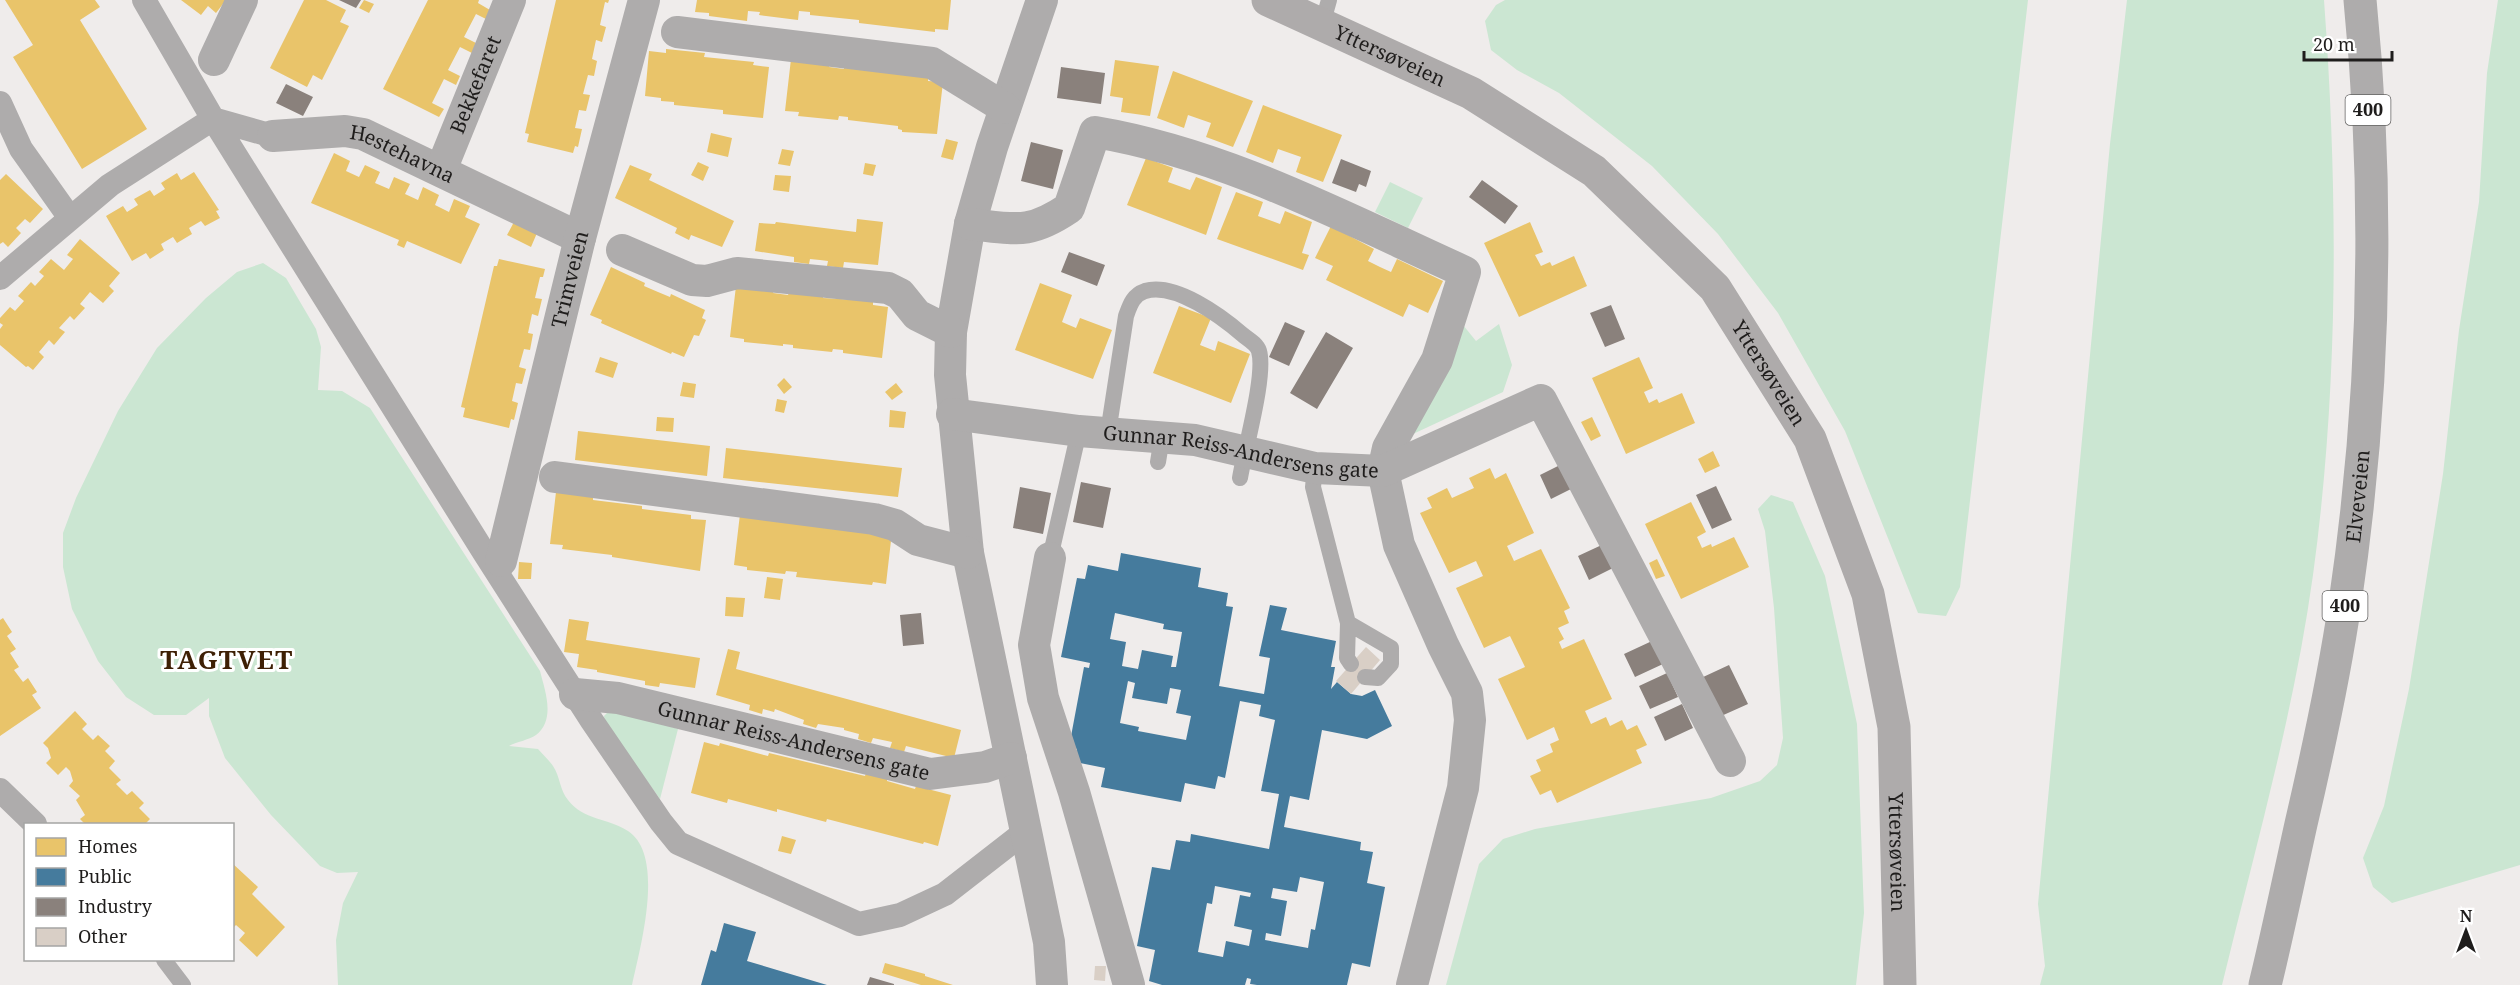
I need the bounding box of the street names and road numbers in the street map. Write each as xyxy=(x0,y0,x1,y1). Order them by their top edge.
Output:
street label: Yttersøveien xyxy=(1329,18,1450,93)
street label: Bekkefaret xyxy=(443,32,507,138)
road number: 400 xyxy=(2346,95,2390,125)
street label: Hestehavna xyxy=(348,118,459,189)
street label: Trimveien xyxy=(545,227,594,331)
street label: Yttersøveien xyxy=(1725,314,1812,431)
street label: Gunnar Reiss-Andersens gate xyxy=(1102,419,1379,484)
street label: Elveveien xyxy=(2339,448,2376,544)
road number: 400 xyxy=(2322,591,2368,621)
street label: Gunnar Reiss-Andersens gate xyxy=(655,694,933,786)
street label: Yttersøveien xyxy=(1883,791,1912,912)

